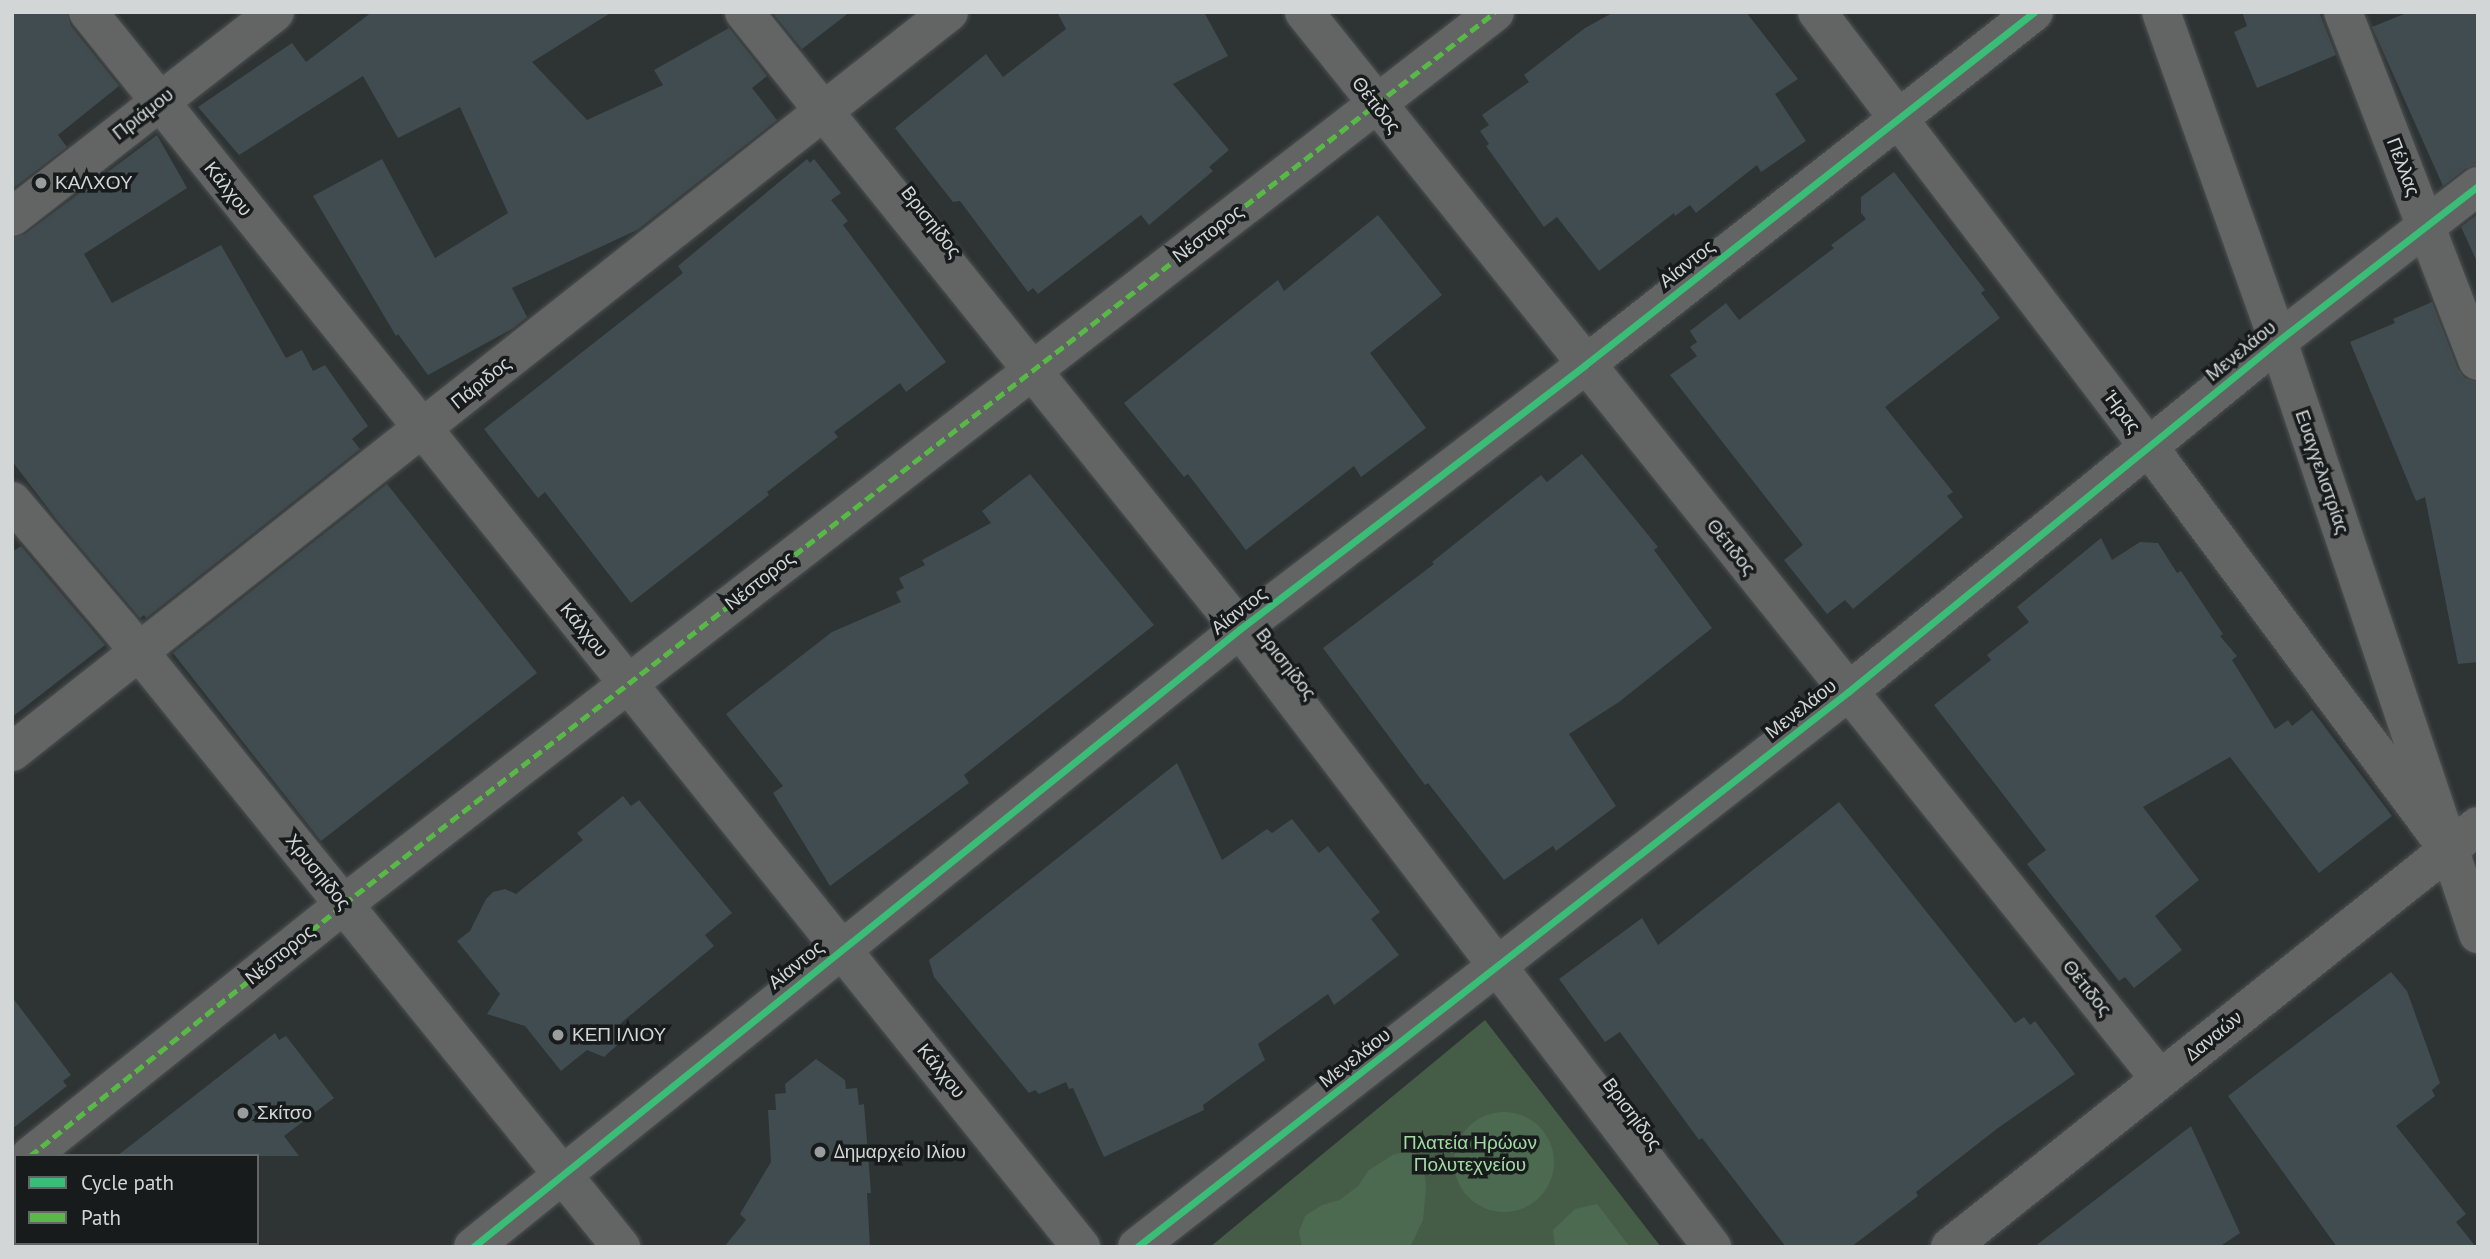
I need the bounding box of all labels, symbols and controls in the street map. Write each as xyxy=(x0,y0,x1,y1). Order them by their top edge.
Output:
street label: Θέτιδος xyxy=(1347,72,1405,138)
street label: Πριάμου xyxy=(108,83,178,145)
street label: Πέλλας xyxy=(2381,134,2425,200)
street label: Κάλχου xyxy=(199,157,257,221)
place label: ΚΑΛΧΟΥ xyxy=(55,172,133,194)
marker: ΚΑΛΧΟΥ xyxy=(33,175,49,191)
street label: Βρισηίδος xyxy=(896,182,966,262)
street label: Νέστορος xyxy=(1168,200,1248,268)
street label: Αίαντος xyxy=(1655,235,1719,293)
street label: Μενελάου xyxy=(2201,316,2281,386)
street label: Πάριδος xyxy=(447,352,515,414)
street label: Ήρας xyxy=(2099,386,2145,438)
street label: Ευαγγελιστρίας xyxy=(2290,407,2354,537)
street label: Θέτιδος xyxy=(1702,514,1760,580)
street label: Νέστορος xyxy=(721,547,799,615)
street label: Αίαντος xyxy=(1207,582,1271,640)
street label: Κάλχου xyxy=(555,598,613,662)
street label: Βρισηίδος xyxy=(1251,624,1321,704)
street label: Μενελάου xyxy=(1761,674,1841,744)
street label: Χρυσηίδος xyxy=(281,830,355,914)
street label: Νέστορος xyxy=(241,920,319,990)
street label: Αίαντος xyxy=(764,936,828,994)
street label: Θέτιδος xyxy=(2058,955,2116,1021)
street label: Δαναών xyxy=(2181,1006,2247,1066)
street label: Μενελάου xyxy=(1315,1023,1395,1093)
place label: ΚΕΠ ΙΛΙΟΥ xyxy=(572,1024,666,1046)
marker: ΚΕΠ ΙΛΙΟΥ xyxy=(550,1027,566,1043)
street label: Κάλχου xyxy=(912,1039,970,1103)
street label: Βρισηίδος xyxy=(1597,1073,1667,1155)
place label: Σκίτσο xyxy=(257,1102,312,1124)
marker: Σκίτσο xyxy=(235,1105,251,1121)
park label: Πλατεία Ηρώων Πολυτεχνείου xyxy=(1403,1132,1537,1176)
place label: Δημαρχείο Ιλίου xyxy=(834,1141,966,1163)
marker: Δημαρχείο Ιλίου xyxy=(812,1144,828,1160)
legend xyxy=(14,1154,259,1245)
text: Cycle path xyxy=(81,1169,174,1196)
text: Path xyxy=(81,1204,121,1231)

